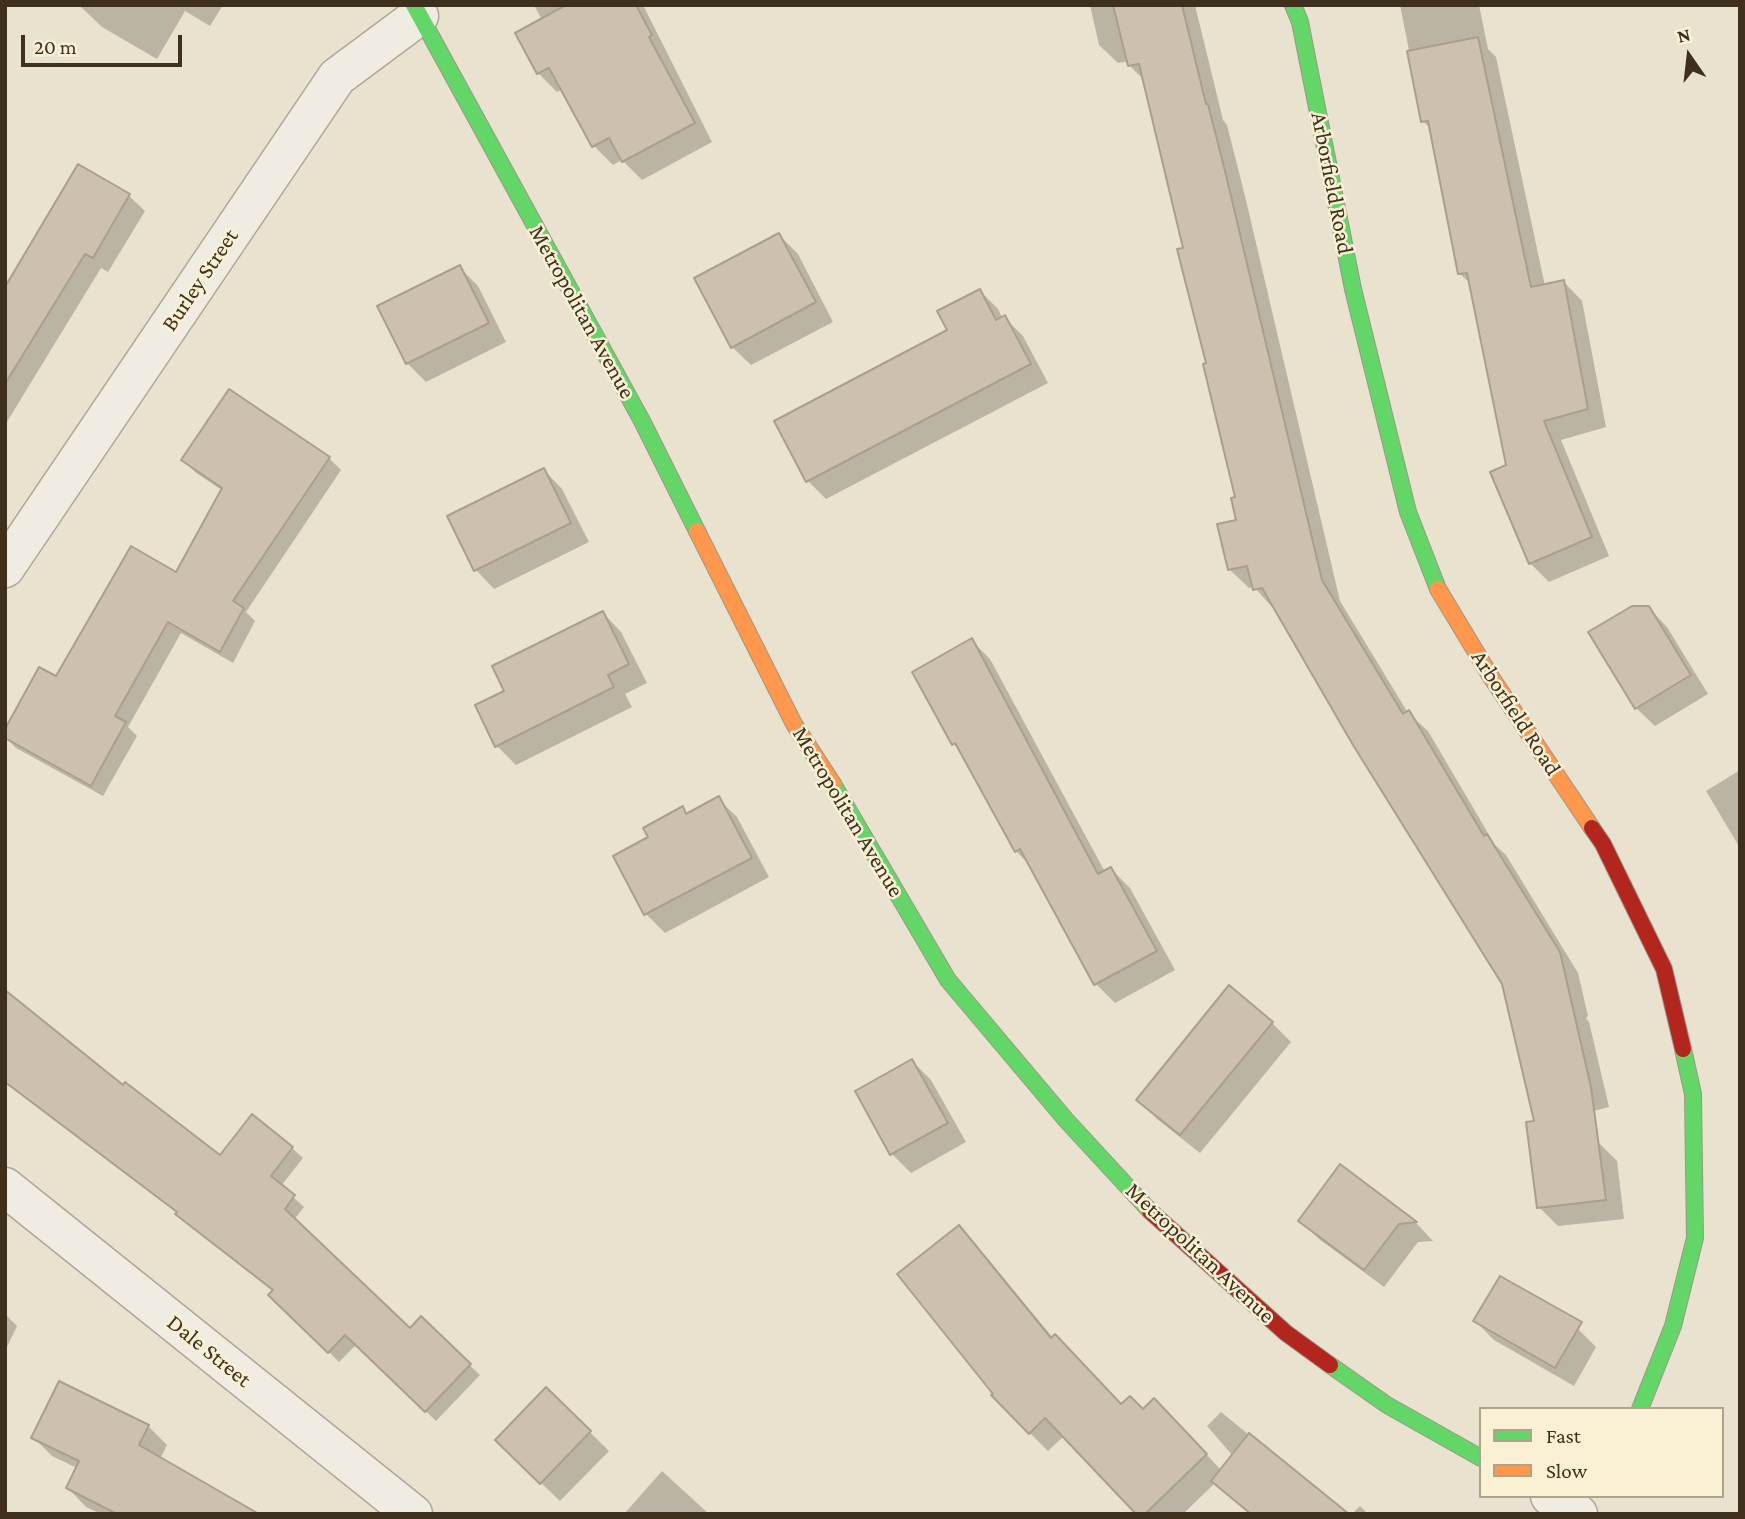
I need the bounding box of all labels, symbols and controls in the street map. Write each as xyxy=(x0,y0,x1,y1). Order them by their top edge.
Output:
scale bar xyxy=(24,21,186,65)
north arrow xyxy=(1654,21,1724,91)
text: N xyxy=(1675,23,1693,47)
text: 20 m xyxy=(34,35,77,59)
street label: Arborfield Road xyxy=(1305,110,1359,256)
street label: Metropolitan Avenue xyxy=(523,220,641,404)
street label: Burley Street xyxy=(156,223,244,337)
street label: Arborfield Road xyxy=(1465,645,1567,781)
street label: Metropolitan Avenue xyxy=(786,722,910,902)
street label: Metropolitan Avenue xyxy=(1120,1177,1280,1329)
street label: Dale Street xyxy=(161,1309,257,1393)
legend xyxy=(1479,1407,1724,1498)
text: Fast xyxy=(1546,1424,1581,1448)
text: Slow xyxy=(1546,1459,1587,1483)

